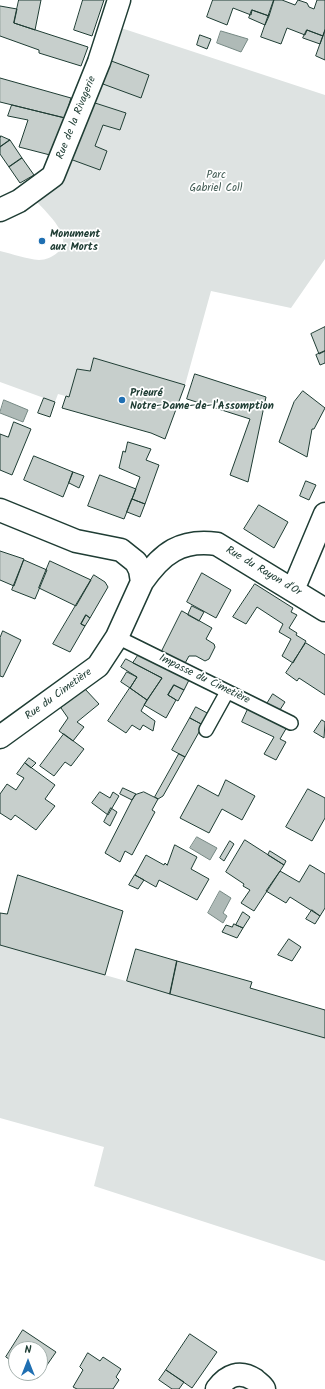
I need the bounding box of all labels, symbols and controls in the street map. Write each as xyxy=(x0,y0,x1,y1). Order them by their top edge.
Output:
street label: Rue de la Rivagerie xyxy=(54,75,100,161)
park label: Parc Gabriel Coll xyxy=(190,169,242,195)
place label: Monument aux Morts xyxy=(50,228,100,254)
marker: Monument aux Morts xyxy=(37,236,47,246)
place label: Prieuré Notre-Dame-de-l'Assomption xyxy=(130,387,274,413)
marker: Prieuré Notre-Dame-de-l'Assomption xyxy=(117,395,127,405)
street label: Rue du Rayon d'Or xyxy=(223,544,303,600)
street label: Impasse du Cimetière xyxy=(156,652,252,708)
street label: Rue du Cimetière xyxy=(23,666,95,724)
north arrow xyxy=(8,1341,48,1381)
text: N xyxy=(25,1341,31,1359)

